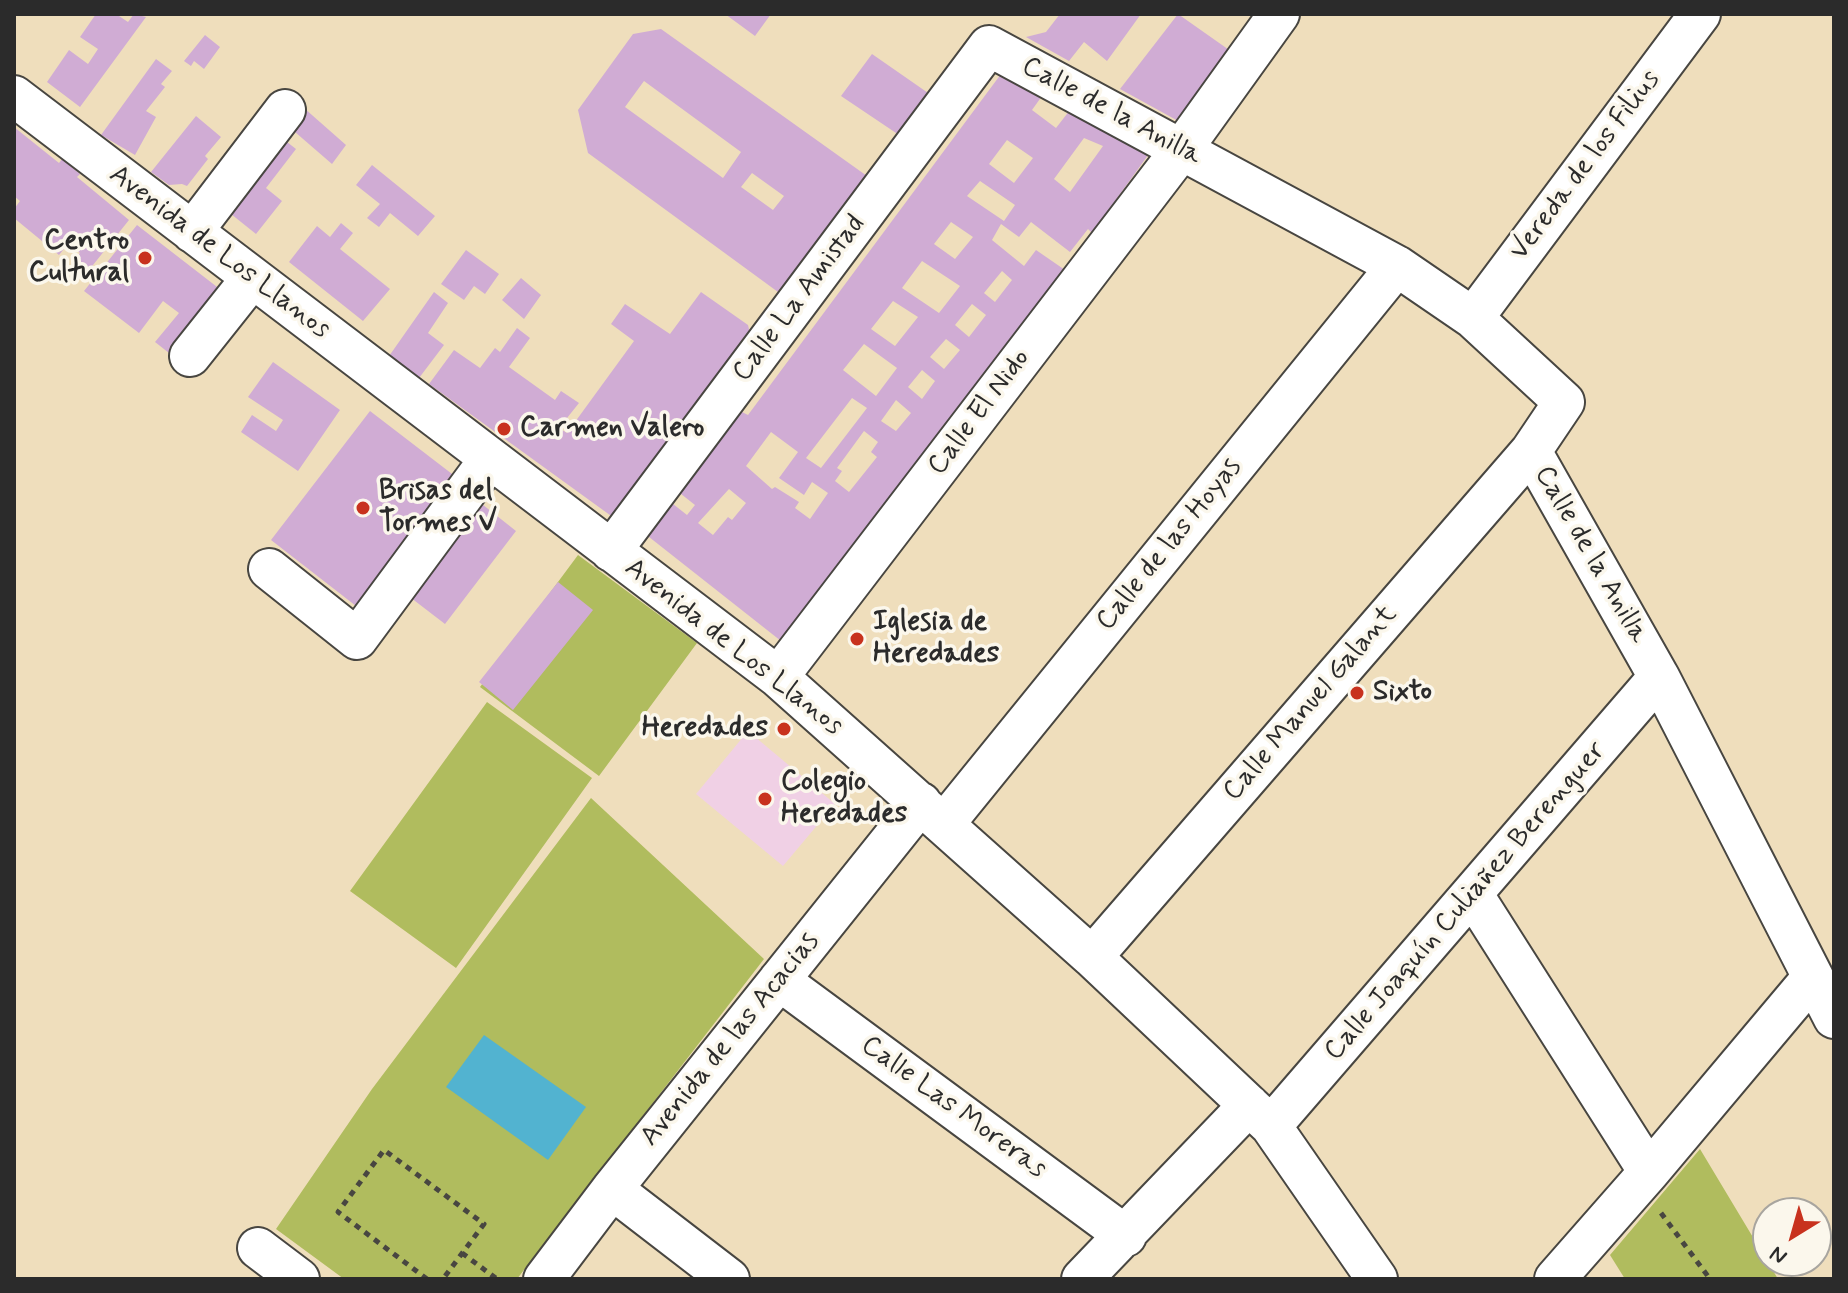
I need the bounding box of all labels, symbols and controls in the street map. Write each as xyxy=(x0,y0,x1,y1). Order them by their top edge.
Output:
street label: Calle de la Anilla xyxy=(1015,50,1207,174)
street label: Vereda de los Filius xyxy=(1504,64,1668,268)
street label: Avenida de Los Llanos xyxy=(102,159,336,347)
street label: Calle La Amistad xyxy=(726,209,874,389)
place label: Centro Cultural xyxy=(29,225,129,291)
marker: Centro Cultural xyxy=(136,249,154,267)
street label: Calle El Nido xyxy=(922,343,1038,483)
place label: Carmen Valero xyxy=(520,412,704,446)
marker: Carmen Valero xyxy=(495,420,513,438)
street label: Calle de las Hoyas xyxy=(1090,452,1250,638)
street label: Calle de la Anilla xyxy=(1526,460,1654,650)
place label: Brisas del Tormes V xyxy=(379,475,497,541)
marker: Brisas del Tormes V xyxy=(354,499,372,517)
street label: Avenida de Los Llanos xyxy=(617,552,849,744)
street label: Calle Manuel Galant xyxy=(1217,599,1405,809)
place label: Iglesia de Heredades xyxy=(873,606,999,672)
marker: Iglesia de Heredades xyxy=(848,630,866,648)
place label: Sixto xyxy=(1373,676,1432,710)
marker: Sixto xyxy=(1348,684,1366,702)
place label: Heredades xyxy=(642,712,768,746)
marker: Heredades xyxy=(775,720,793,738)
street label: Calle Joaquín Culiañez Berenguer xyxy=(1318,736,1614,1068)
place label: Colegio Heredades xyxy=(781,766,907,832)
marker: Colegio Heredades xyxy=(756,790,774,808)
street label: Avenida de las Acacias xyxy=(634,926,828,1154)
street label: Calle Las Moreras xyxy=(854,1029,1052,1187)
north arrow xyxy=(1752,1197,1832,1277)
text: N xyxy=(1764,1239,1793,1270)

